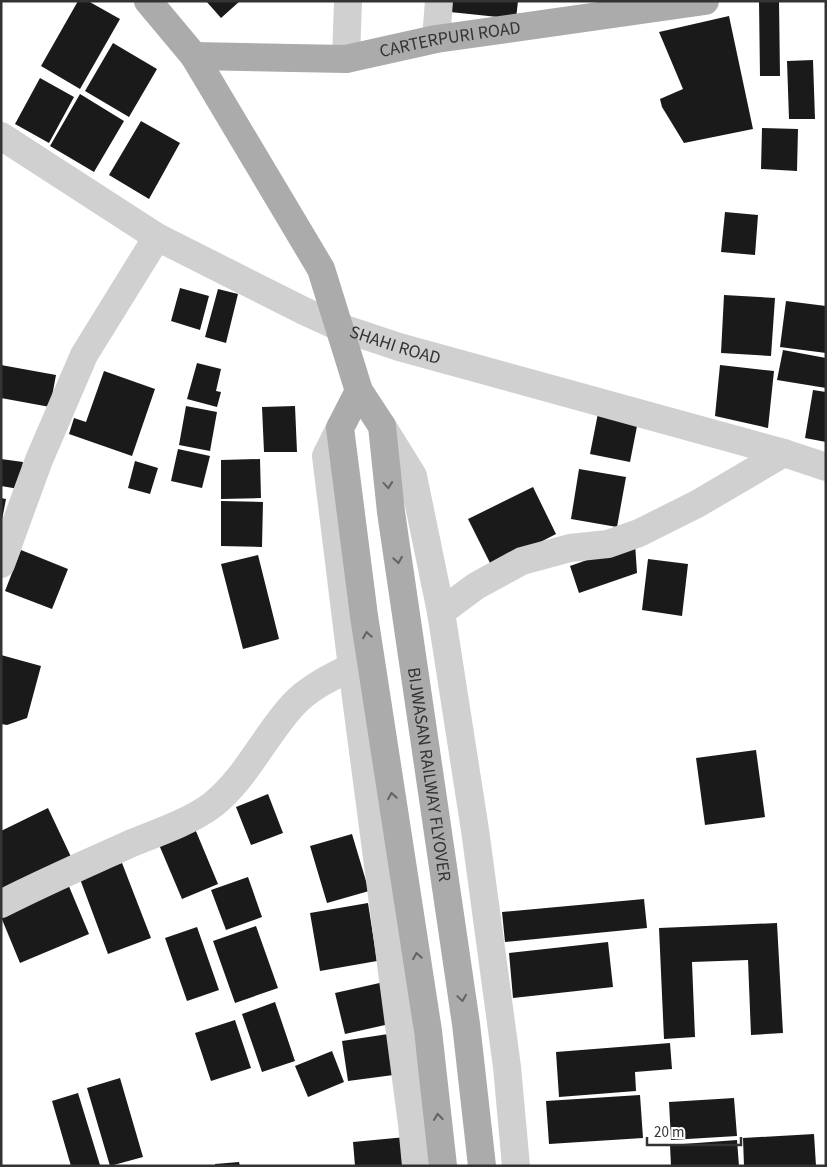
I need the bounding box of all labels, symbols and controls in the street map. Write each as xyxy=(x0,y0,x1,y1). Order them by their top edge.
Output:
street label: CARTERPURI ROAD xyxy=(377,15,522,64)
street label: SHAHI ROAD xyxy=(346,319,444,371)
one-way arrow xyxy=(382,481,393,489)
one-way arrow xyxy=(392,556,402,565)
one-way arrow xyxy=(362,631,372,639)
street label: BIJWASAN RAILWAY FLYOVER xyxy=(401,666,457,883)
one-way arrow xyxy=(387,791,397,800)
one-way arrow xyxy=(412,952,422,961)
one-way arrow xyxy=(456,995,467,1003)
one-way arrow xyxy=(433,1113,444,1121)
scale bar xyxy=(647,1114,741,1146)
text: 20 m xyxy=(654,1122,684,1143)

